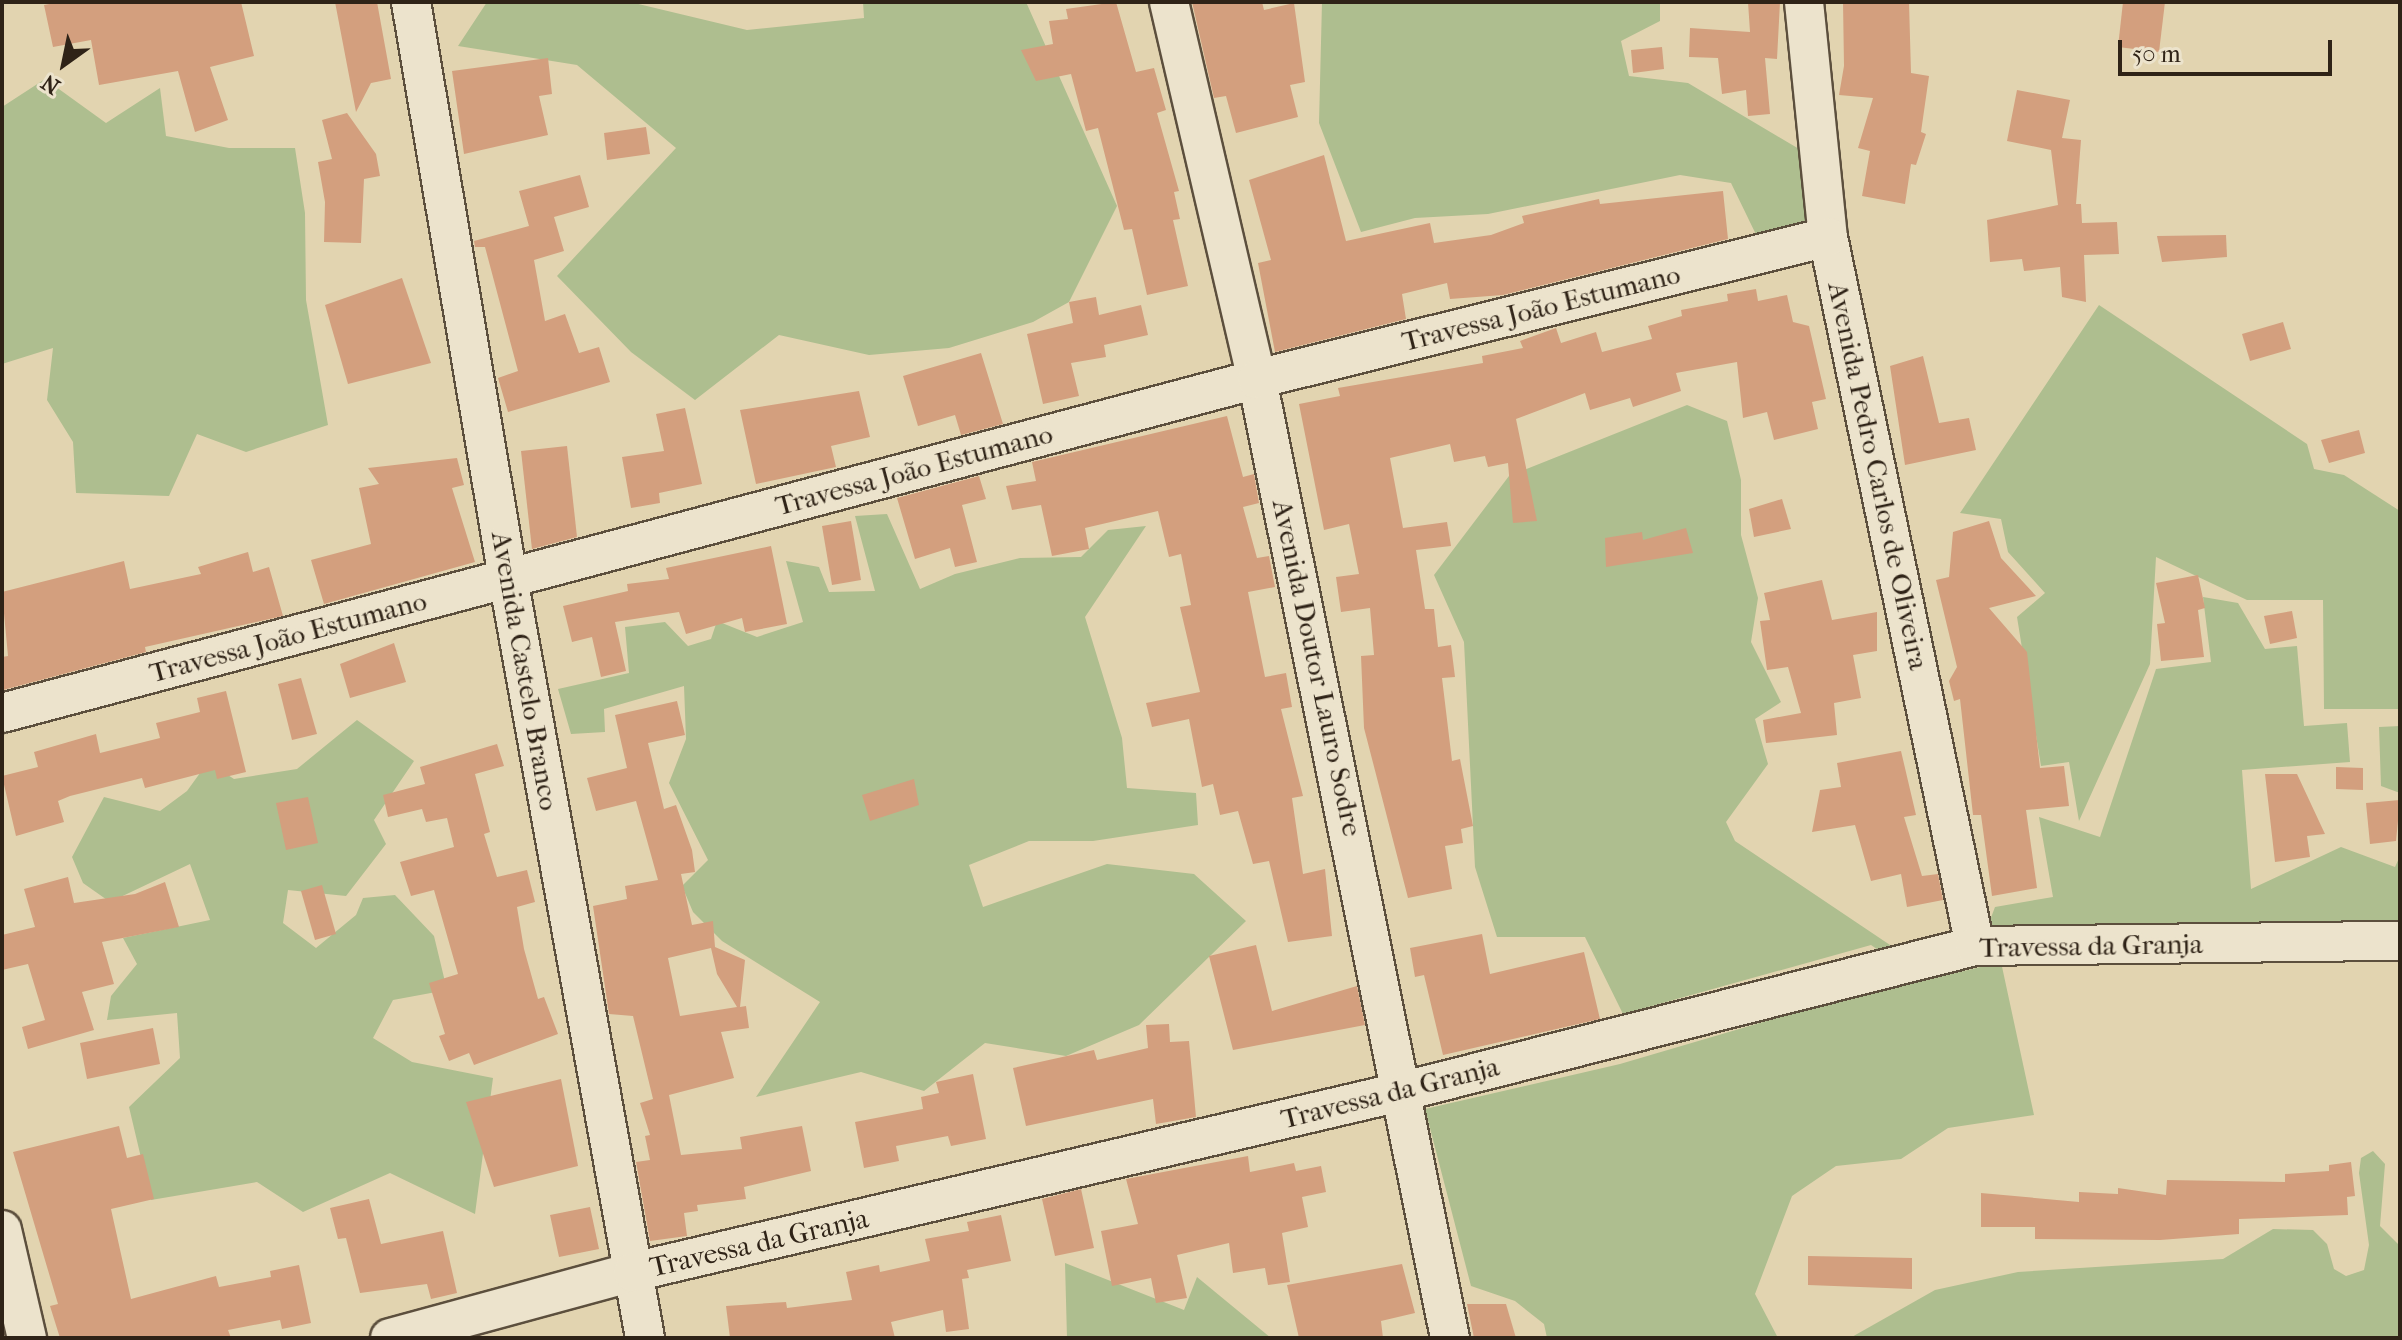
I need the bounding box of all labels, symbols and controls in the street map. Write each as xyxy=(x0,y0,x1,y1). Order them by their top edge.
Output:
north arrow xyxy=(24,24,104,104)
scale bar xyxy=(2122,24,2336,74)
text: 50 m xyxy=(2132,40,2181,68)
text: N xyxy=(37,69,65,100)
street label: Travessa João Estumano xyxy=(1398,257,1684,359)
street label: Avenida Pedro Carlos de Oliveira xyxy=(1820,279,1936,673)
street label: Travessa João Estumano xyxy=(772,417,1056,523)
street label: Avenida Doutor Lauro Sodre xyxy=(1265,497,1369,839)
street label: Avenida Castelo Branco xyxy=(484,529,566,813)
street label: Travessa João Estumano xyxy=(146,584,430,690)
street label: Travessa da Granja xyxy=(1979,927,2203,965)
street label: Travessa da Granja xyxy=(1278,1050,1502,1136)
street label: Travessa da Granja xyxy=(646,1202,872,1284)

